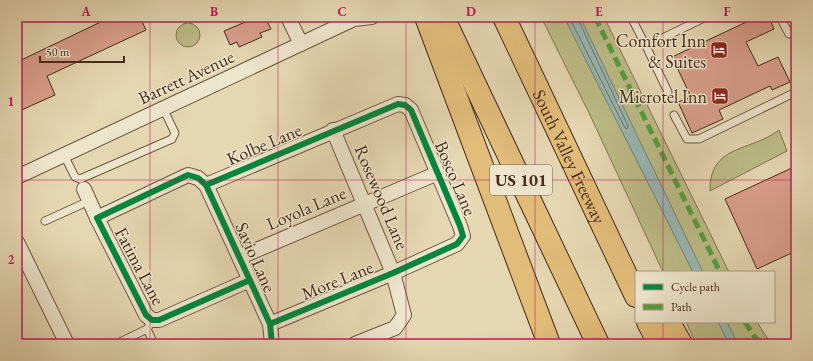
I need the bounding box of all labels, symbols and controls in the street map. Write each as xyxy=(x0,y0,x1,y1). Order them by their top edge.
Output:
text: A xyxy=(80,3,91,20)
text: B xyxy=(210,3,218,20)
text: C xyxy=(337,3,347,20)
text: D xyxy=(466,3,476,20)
text: E xyxy=(595,3,603,20)
text: F xyxy=(723,3,731,20)
place label: Comfort Inn & Suites xyxy=(616,29,706,73)
scale bar xyxy=(40,38,124,64)
hotel icon: Comfort Inn & Suites xyxy=(709,40,729,60)
text: 50 m xyxy=(46,44,70,60)
street label: Barrett Avenue xyxy=(134,45,238,109)
street label: South Valley Freeway xyxy=(528,85,612,227)
place label: Microtel Inn xyxy=(619,85,707,108)
hotel icon: Microtel Inn xyxy=(710,86,730,106)
text: 1 xyxy=(8,93,15,110)
street label: Kolbe Lane xyxy=(223,118,305,170)
street label: Bosco Lane xyxy=(430,137,482,219)
street label: Rosewood Lane xyxy=(350,141,414,253)
road number: US 101 xyxy=(490,165,552,195)
street label: Loyola Lane xyxy=(263,181,349,235)
street label: Savio Lane xyxy=(230,218,282,296)
street label: Fatima Lane xyxy=(110,223,170,309)
text: 2 xyxy=(8,251,15,268)
street label: More Lane xyxy=(298,255,376,305)
legend xyxy=(635,271,775,323)
text: Cycle path xyxy=(671,279,720,295)
text: Path xyxy=(671,299,692,315)

